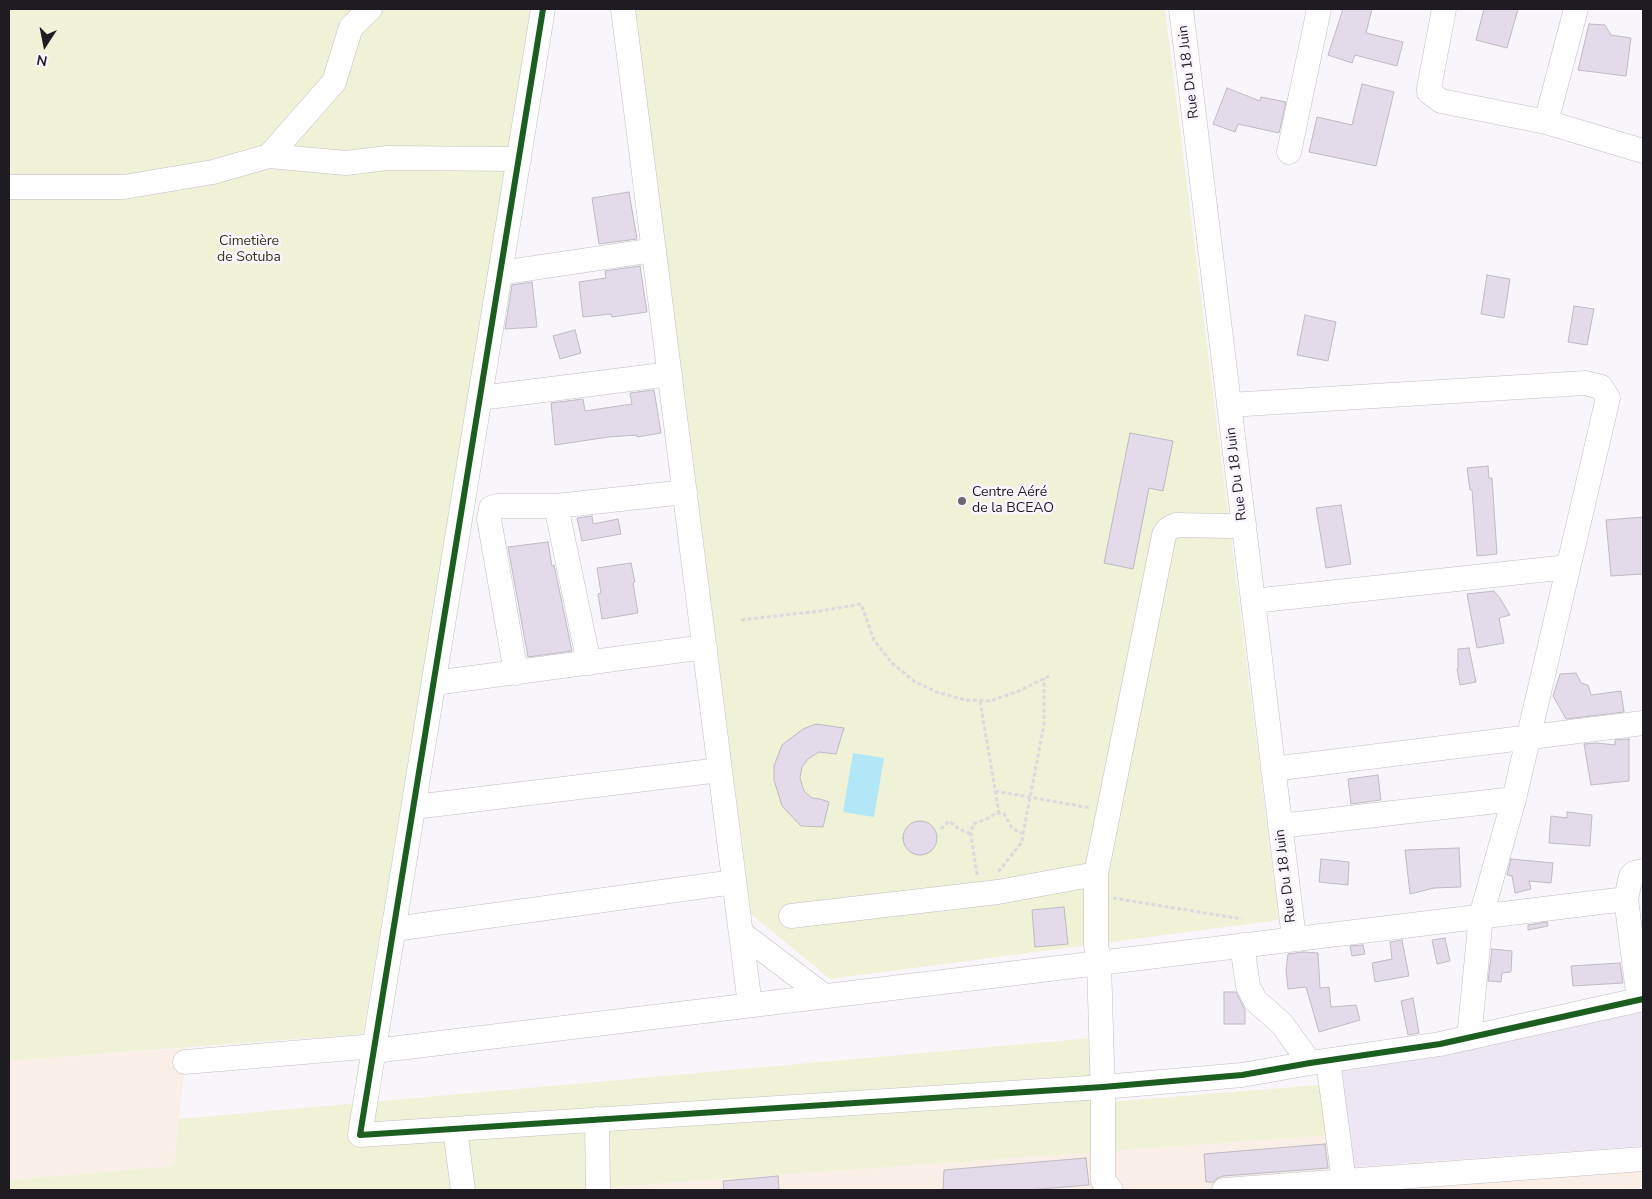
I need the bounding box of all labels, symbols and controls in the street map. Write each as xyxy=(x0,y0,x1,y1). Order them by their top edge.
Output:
north arrow xyxy=(20,20,70,70)
street label: Rue Du 18 Juin xyxy=(1175,24,1203,120)
text: N xyxy=(35,50,49,71)
park label: Cimetière de Sotuba xyxy=(217,234,281,266)
street label: Rue Du 18 Juin xyxy=(1223,426,1251,522)
place label: Centre Aéré de la BCEAO xyxy=(972,485,1054,518)
marker: Centre Aéré de la BCEAO xyxy=(956,495,968,507)
street label: Rue Du 18 Juin xyxy=(1272,828,1300,924)

